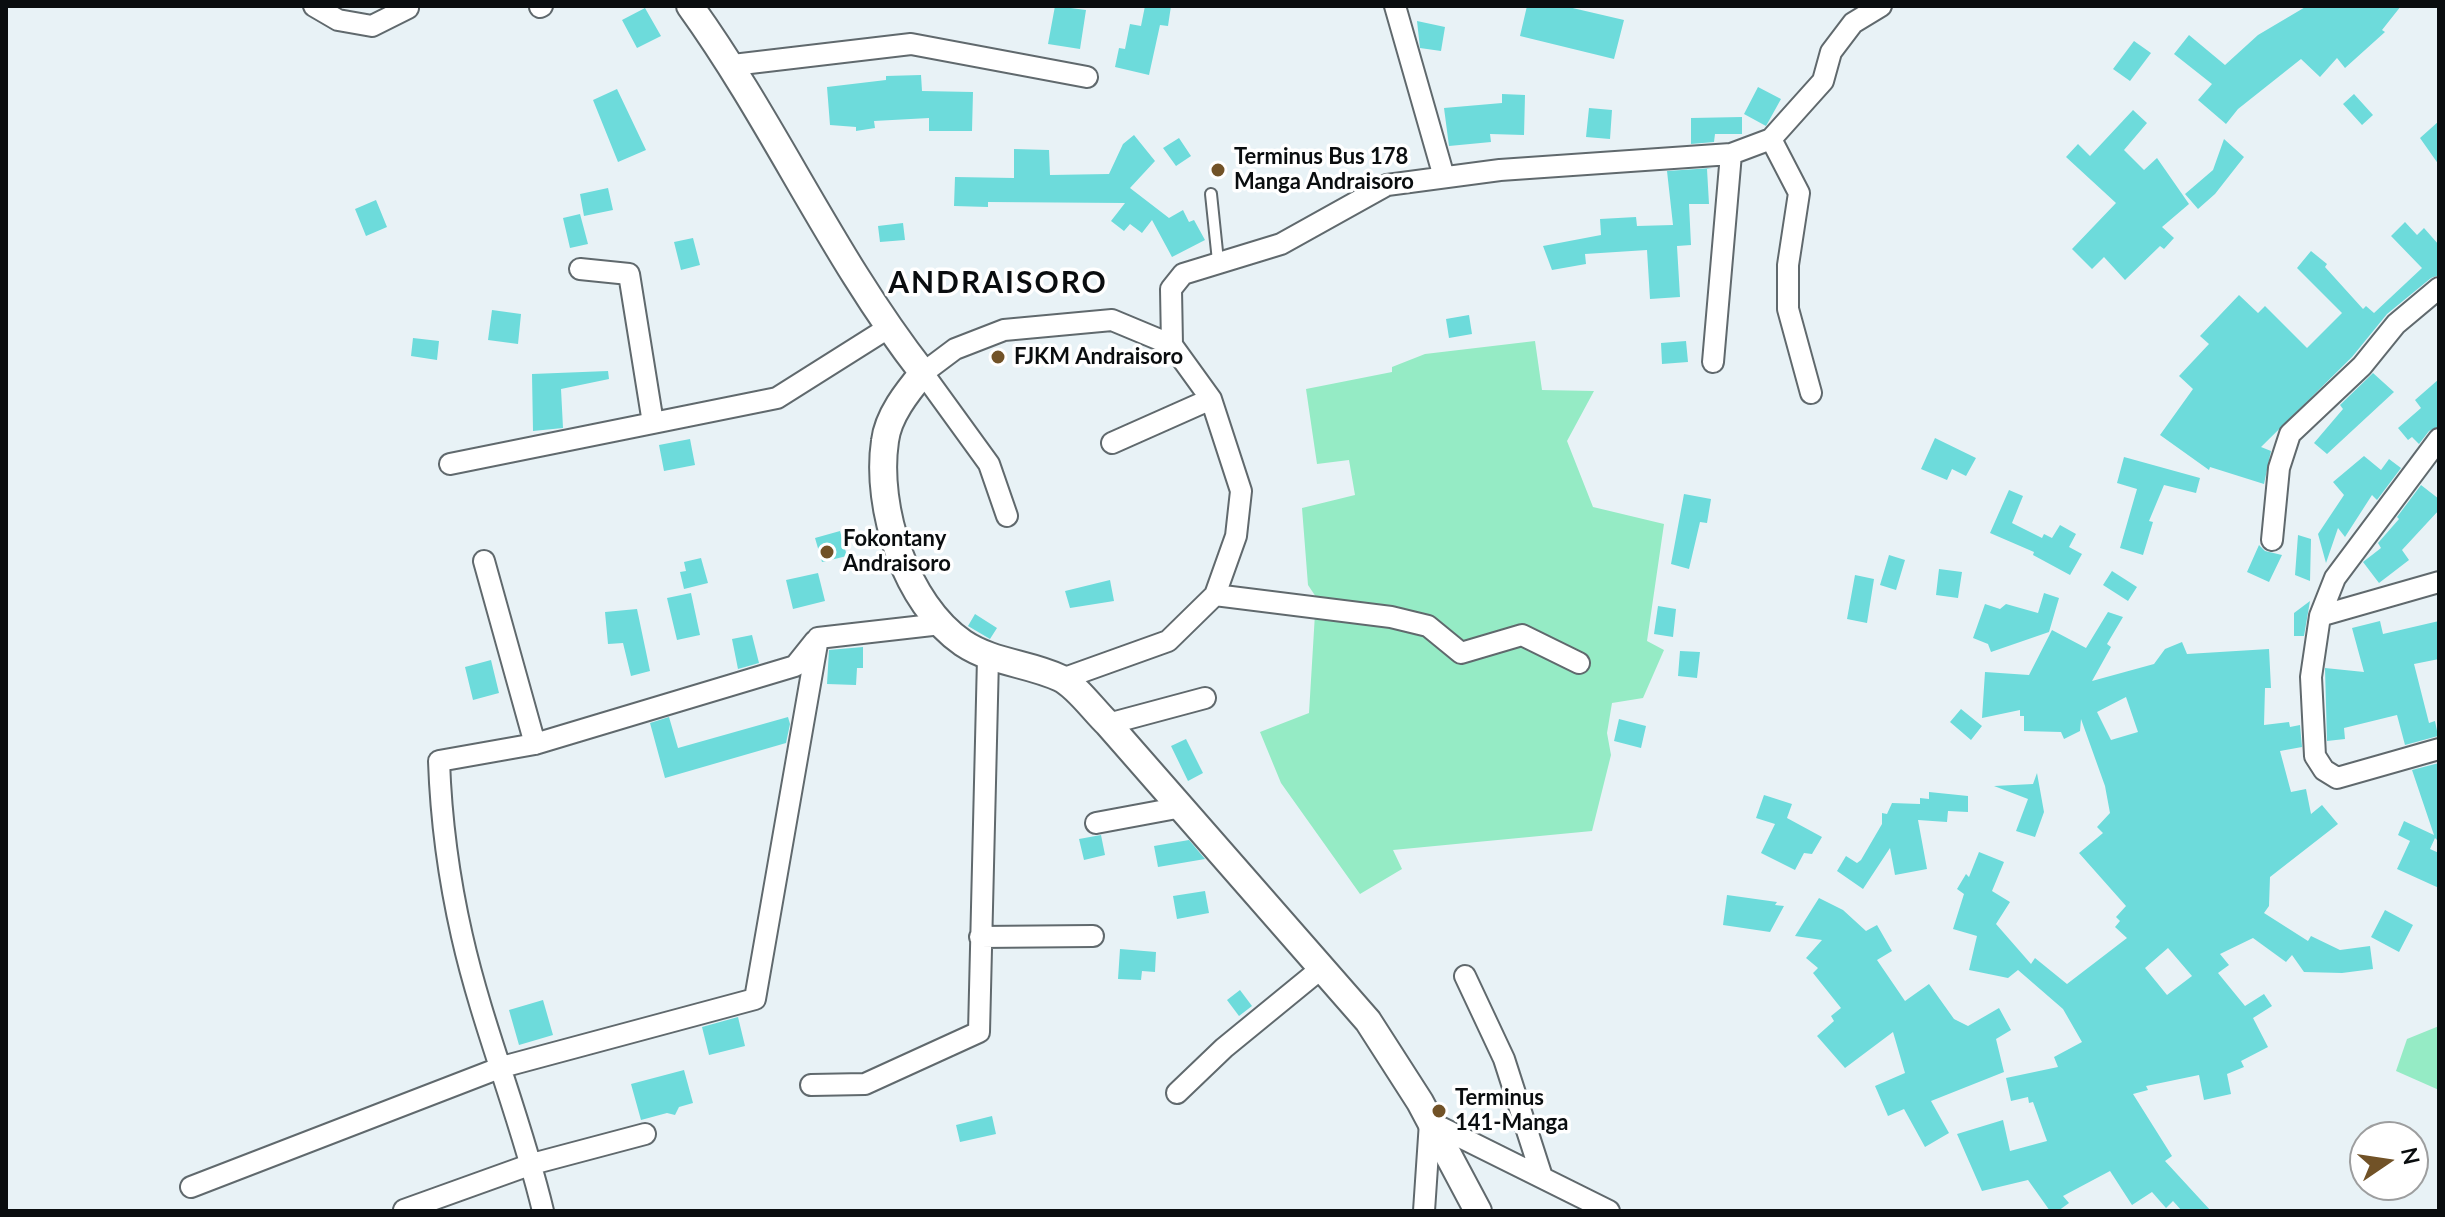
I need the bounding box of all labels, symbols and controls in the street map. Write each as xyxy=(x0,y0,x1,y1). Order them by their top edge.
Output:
place label: Terminus Bus 178 Manga Andraisoro xyxy=(1234,144,1414,196)
marker: Terminus Bus 178 Manga Andraisoro xyxy=(1209,161,1227,179)
district label: ANDRAISORO xyxy=(888,265,1108,301)
place label: FJKM Andraisoro xyxy=(1014,344,1183,370)
marker: FJKM Andraisoro xyxy=(989,348,1007,366)
place label: Fokontany Andraisoro xyxy=(843,526,951,578)
marker: Fokontany Andraisoro xyxy=(818,543,836,561)
place label: Terminus 141-Manga xyxy=(1455,1085,1568,1136)
marker: Terminus 141-Manga xyxy=(1430,1102,1448,1120)
north arrow xyxy=(2349,1121,2429,1201)
text: N xyxy=(2396,1145,2426,1167)

